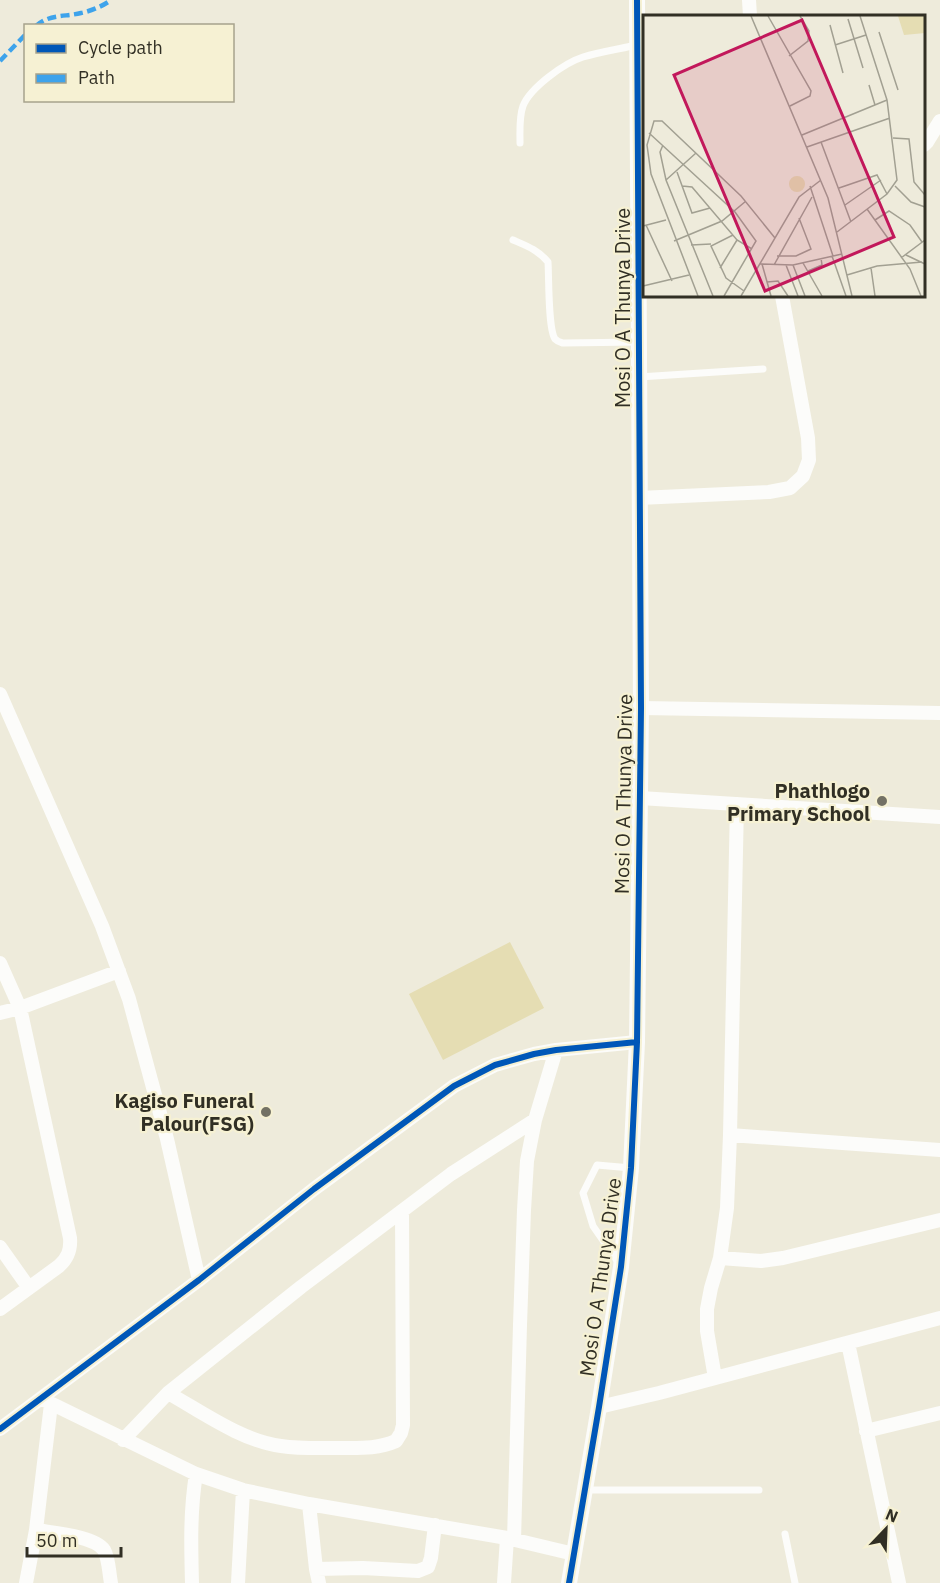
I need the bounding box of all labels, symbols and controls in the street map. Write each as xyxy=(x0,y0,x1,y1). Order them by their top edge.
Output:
inset map xyxy=(643,15,925,297)
legend xyxy=(24,24,234,102)
text: Cycle path xyxy=(78,36,163,59)
text: Path xyxy=(78,66,115,89)
street label: Mosi O A Thunya Drive xyxy=(609,208,636,408)
street label: Mosi O A Thunya Drive xyxy=(608,694,638,894)
place label: Phathlogo Primary School xyxy=(727,777,870,827)
marker: Phathlogo Primary School xyxy=(875,794,889,808)
place label: Kagiso Funeral Palour(FSG) xyxy=(115,1087,254,1137)
marker: Kagiso Funeral Palour(FSG) xyxy=(259,1105,273,1119)
street label: Mosi O A Thunya Drive xyxy=(573,1176,627,1378)
north arrow xyxy=(856,1499,916,1559)
text: N xyxy=(883,1504,901,1527)
scale bar xyxy=(27,1520,122,1558)
text: 50 m xyxy=(36,1529,78,1552)

